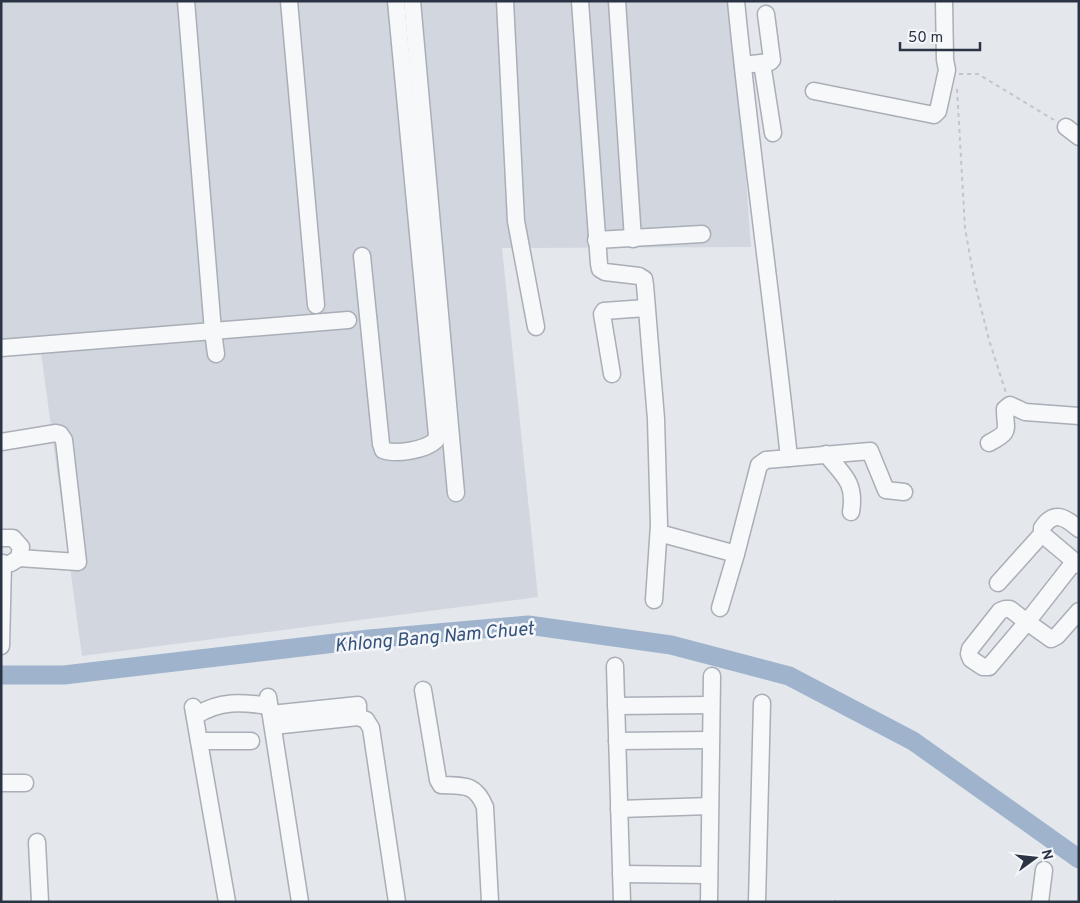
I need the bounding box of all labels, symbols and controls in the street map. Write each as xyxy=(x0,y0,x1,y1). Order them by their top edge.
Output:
scale bar xyxy=(900,20,980,52)
text: 50 m xyxy=(908,29,943,48)
water label: Khlong Bang Nam Chuet xyxy=(334,617,536,659)
north arrow xyxy=(1010,833,1060,883)
text: N xyxy=(1037,848,1056,862)

